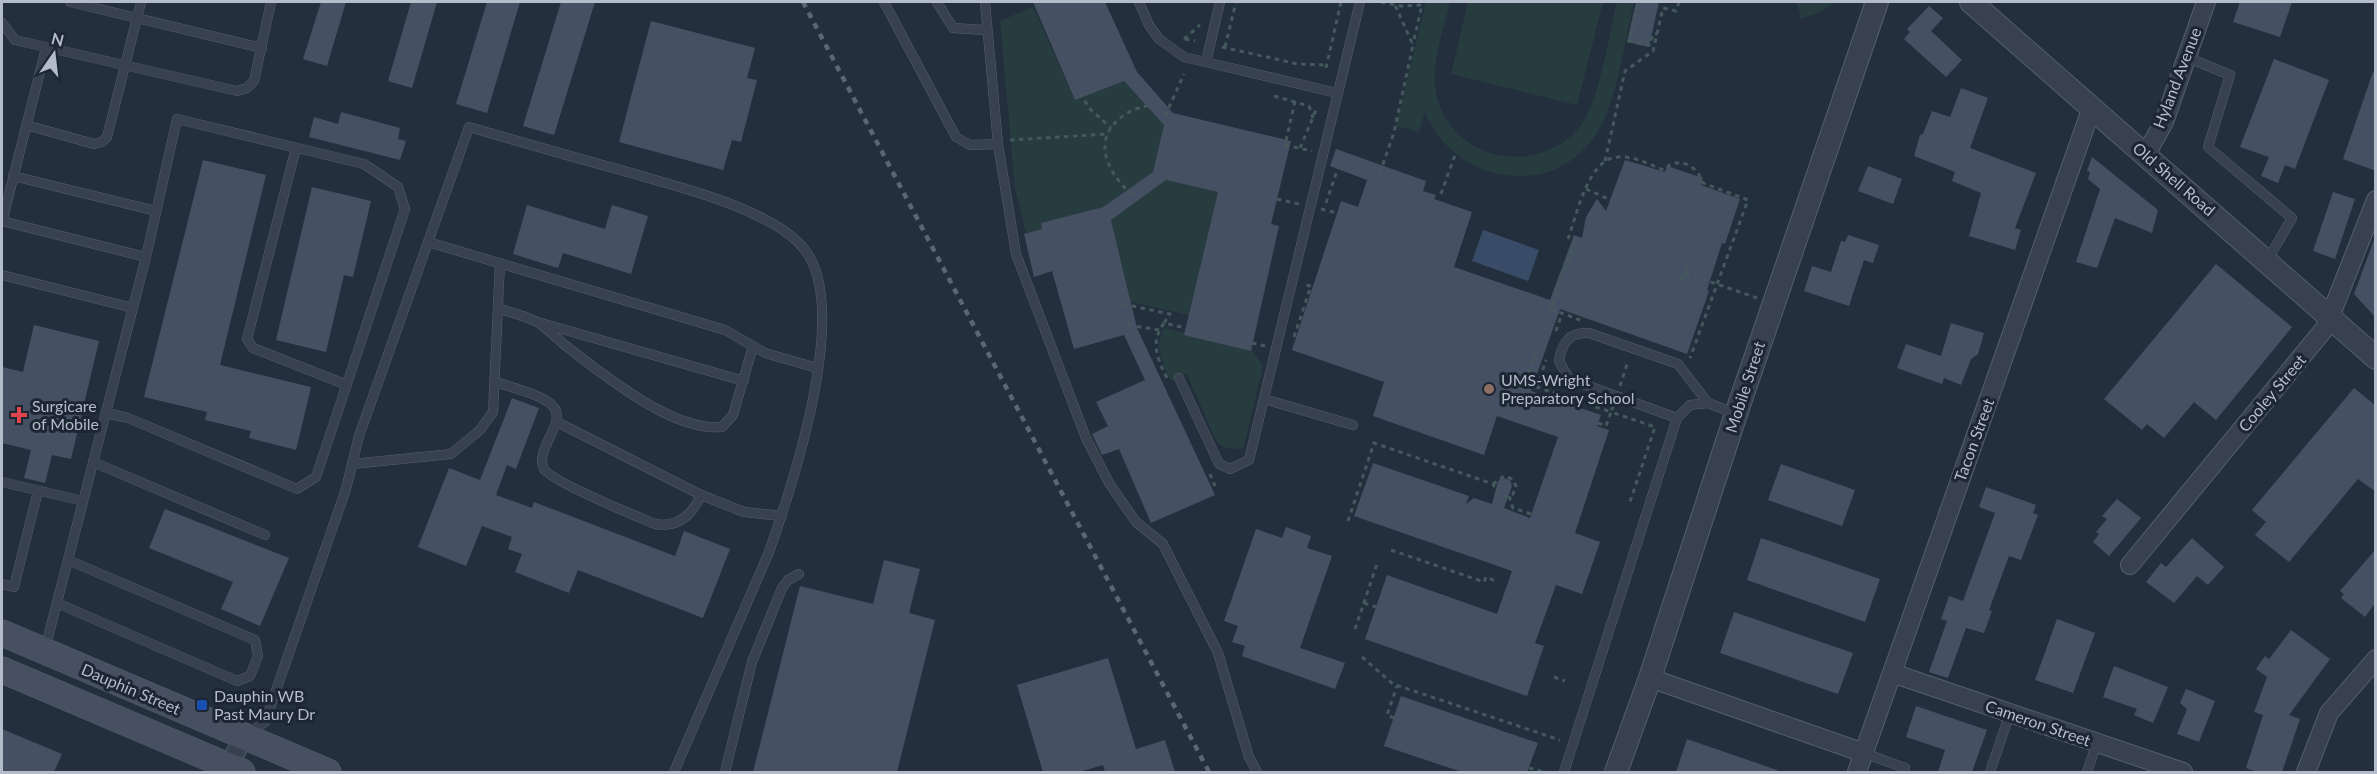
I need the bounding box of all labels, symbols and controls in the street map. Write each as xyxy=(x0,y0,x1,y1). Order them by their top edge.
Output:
north arrow xyxy=(24,24,84,84)
street label: Hyland Avenue xyxy=(2149,25,2204,131)
text: N xyxy=(49,28,66,50)
street label: Old Shell Road xyxy=(2129,138,2219,219)
street label: Mobile Street xyxy=(1721,339,1768,435)
street label: Cooley Street xyxy=(2234,350,2310,435)
place label: UMS-Wright Preparatory School xyxy=(1501,370,1635,407)
marker: UMS-Wright Preparatory School xyxy=(1482,382,1496,396)
street label: Tacon Street xyxy=(1950,395,1997,484)
place label: Surgicare of Mobile xyxy=(32,396,99,433)
marker: Surgicare of Mobile xyxy=(10,406,28,424)
street label: Dauphin Street xyxy=(79,659,184,718)
place label: Dauphin WB Past Maury Dr xyxy=(214,686,315,723)
street label: Cameron Street xyxy=(1983,696,2093,749)
marker: Dauphin WB Past Maury Dr xyxy=(195,698,209,712)

